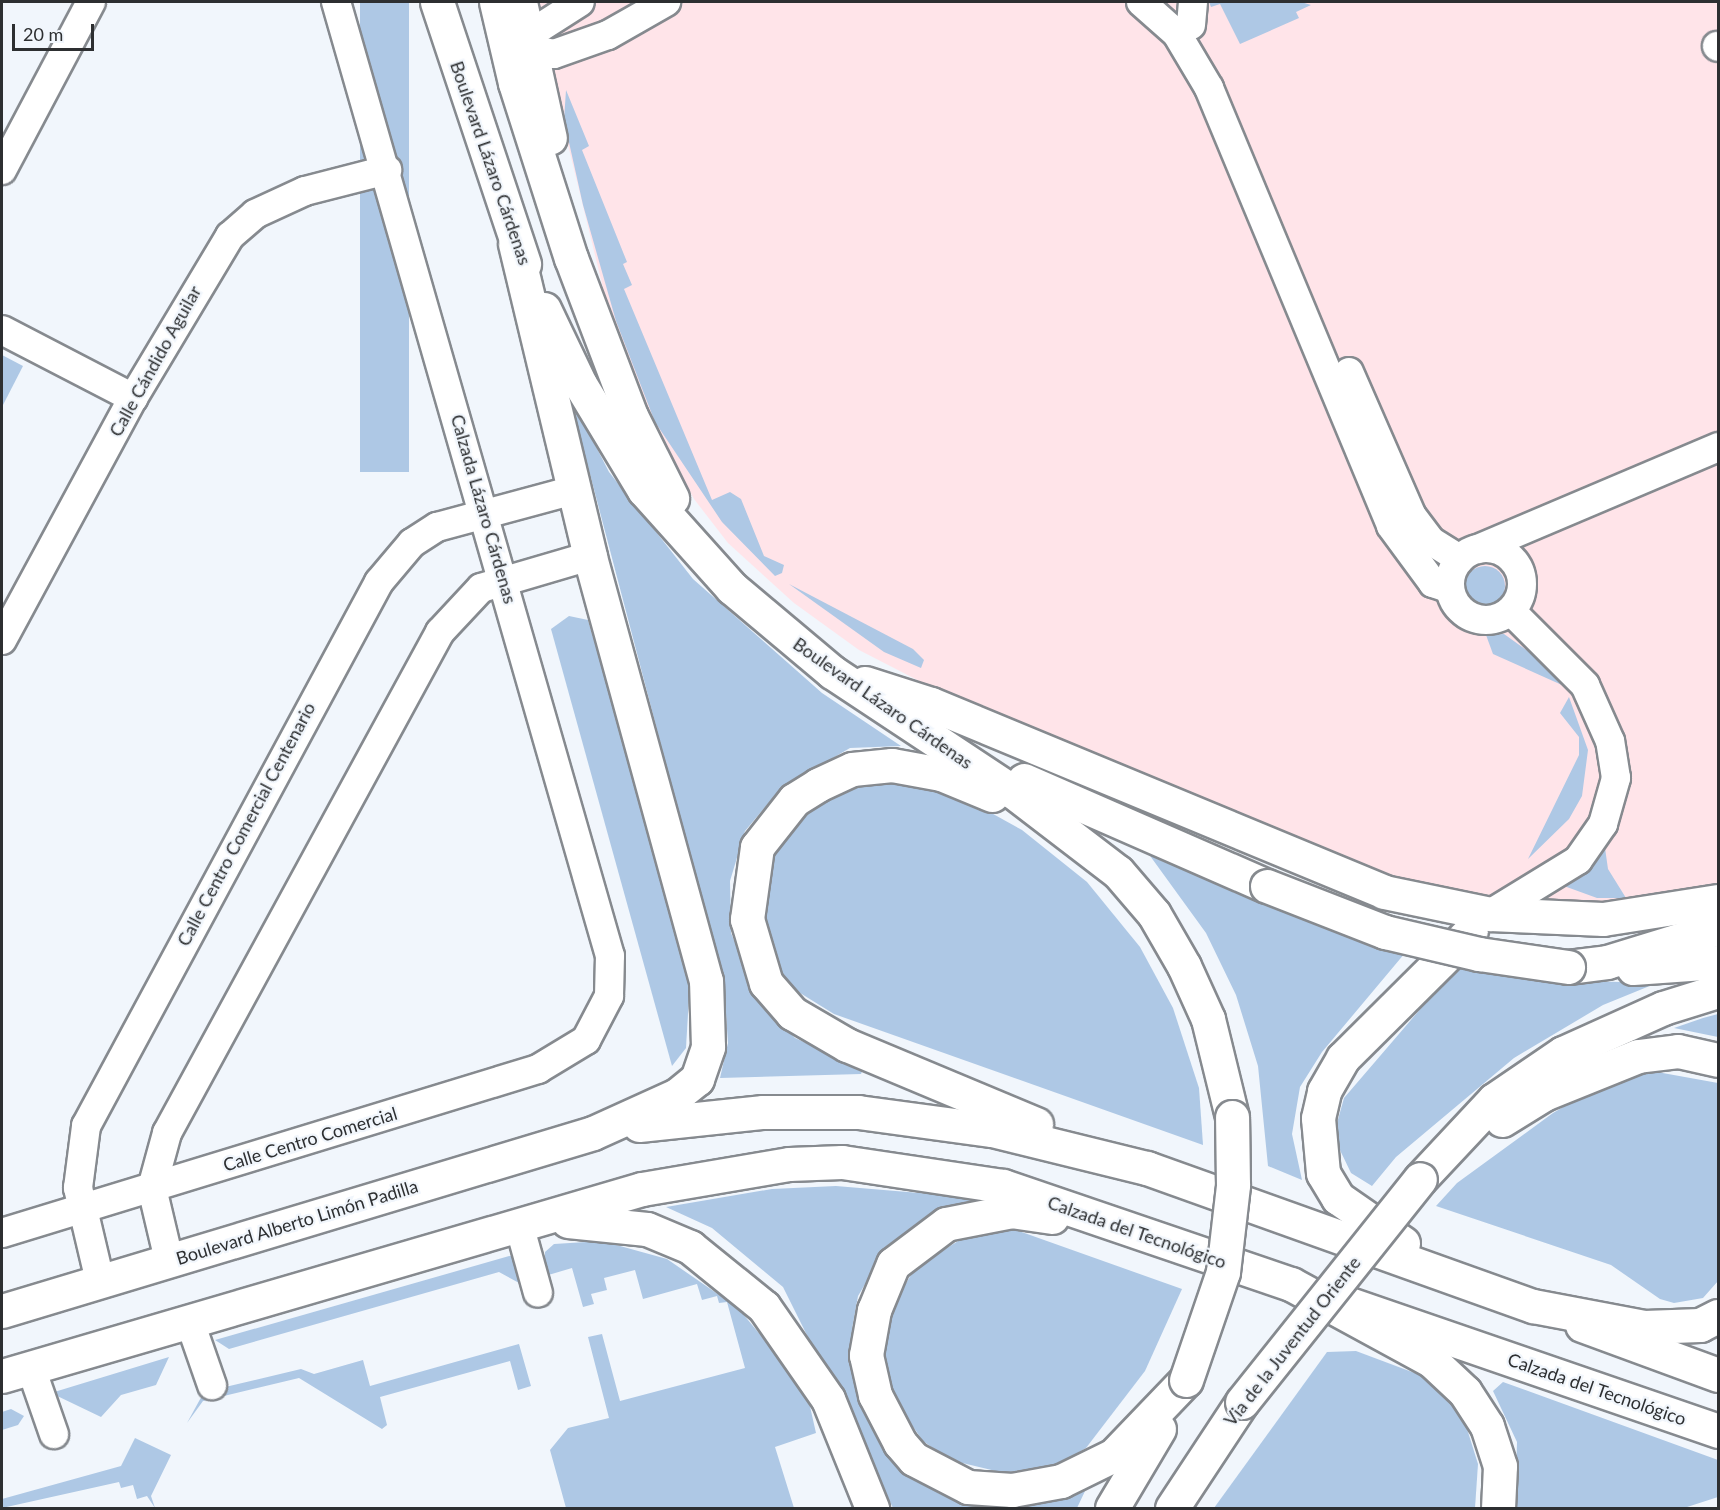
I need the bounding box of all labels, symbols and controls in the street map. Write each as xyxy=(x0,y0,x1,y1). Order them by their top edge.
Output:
scale bar xyxy=(15,12,98,50)
text: 20 m xyxy=(23,23,63,45)
street label: Boulevard Lázaro Cárdenas xyxy=(446,58,536,268)
street label: Calle Cándido Aguilar xyxy=(104,282,206,440)
street label: Calzada Lázaro Cárdenas xyxy=(447,412,521,606)
street label: Boulevard Lázaro Cárdenas xyxy=(789,633,977,773)
street label: Calle Centro Comercial Centenario xyxy=(172,698,320,950)
street label: Calle Centro Comercial xyxy=(220,1102,400,1176)
street label: Boulevard Alberto Limón Padilla xyxy=(173,1175,421,1269)
street label: Calzada del Tecnológico xyxy=(1045,1191,1229,1273)
street label: Via de la Juventud Oriente xyxy=(1219,1252,1365,1430)
street label: Calzada del Tecnológico xyxy=(1505,1348,1689,1430)

